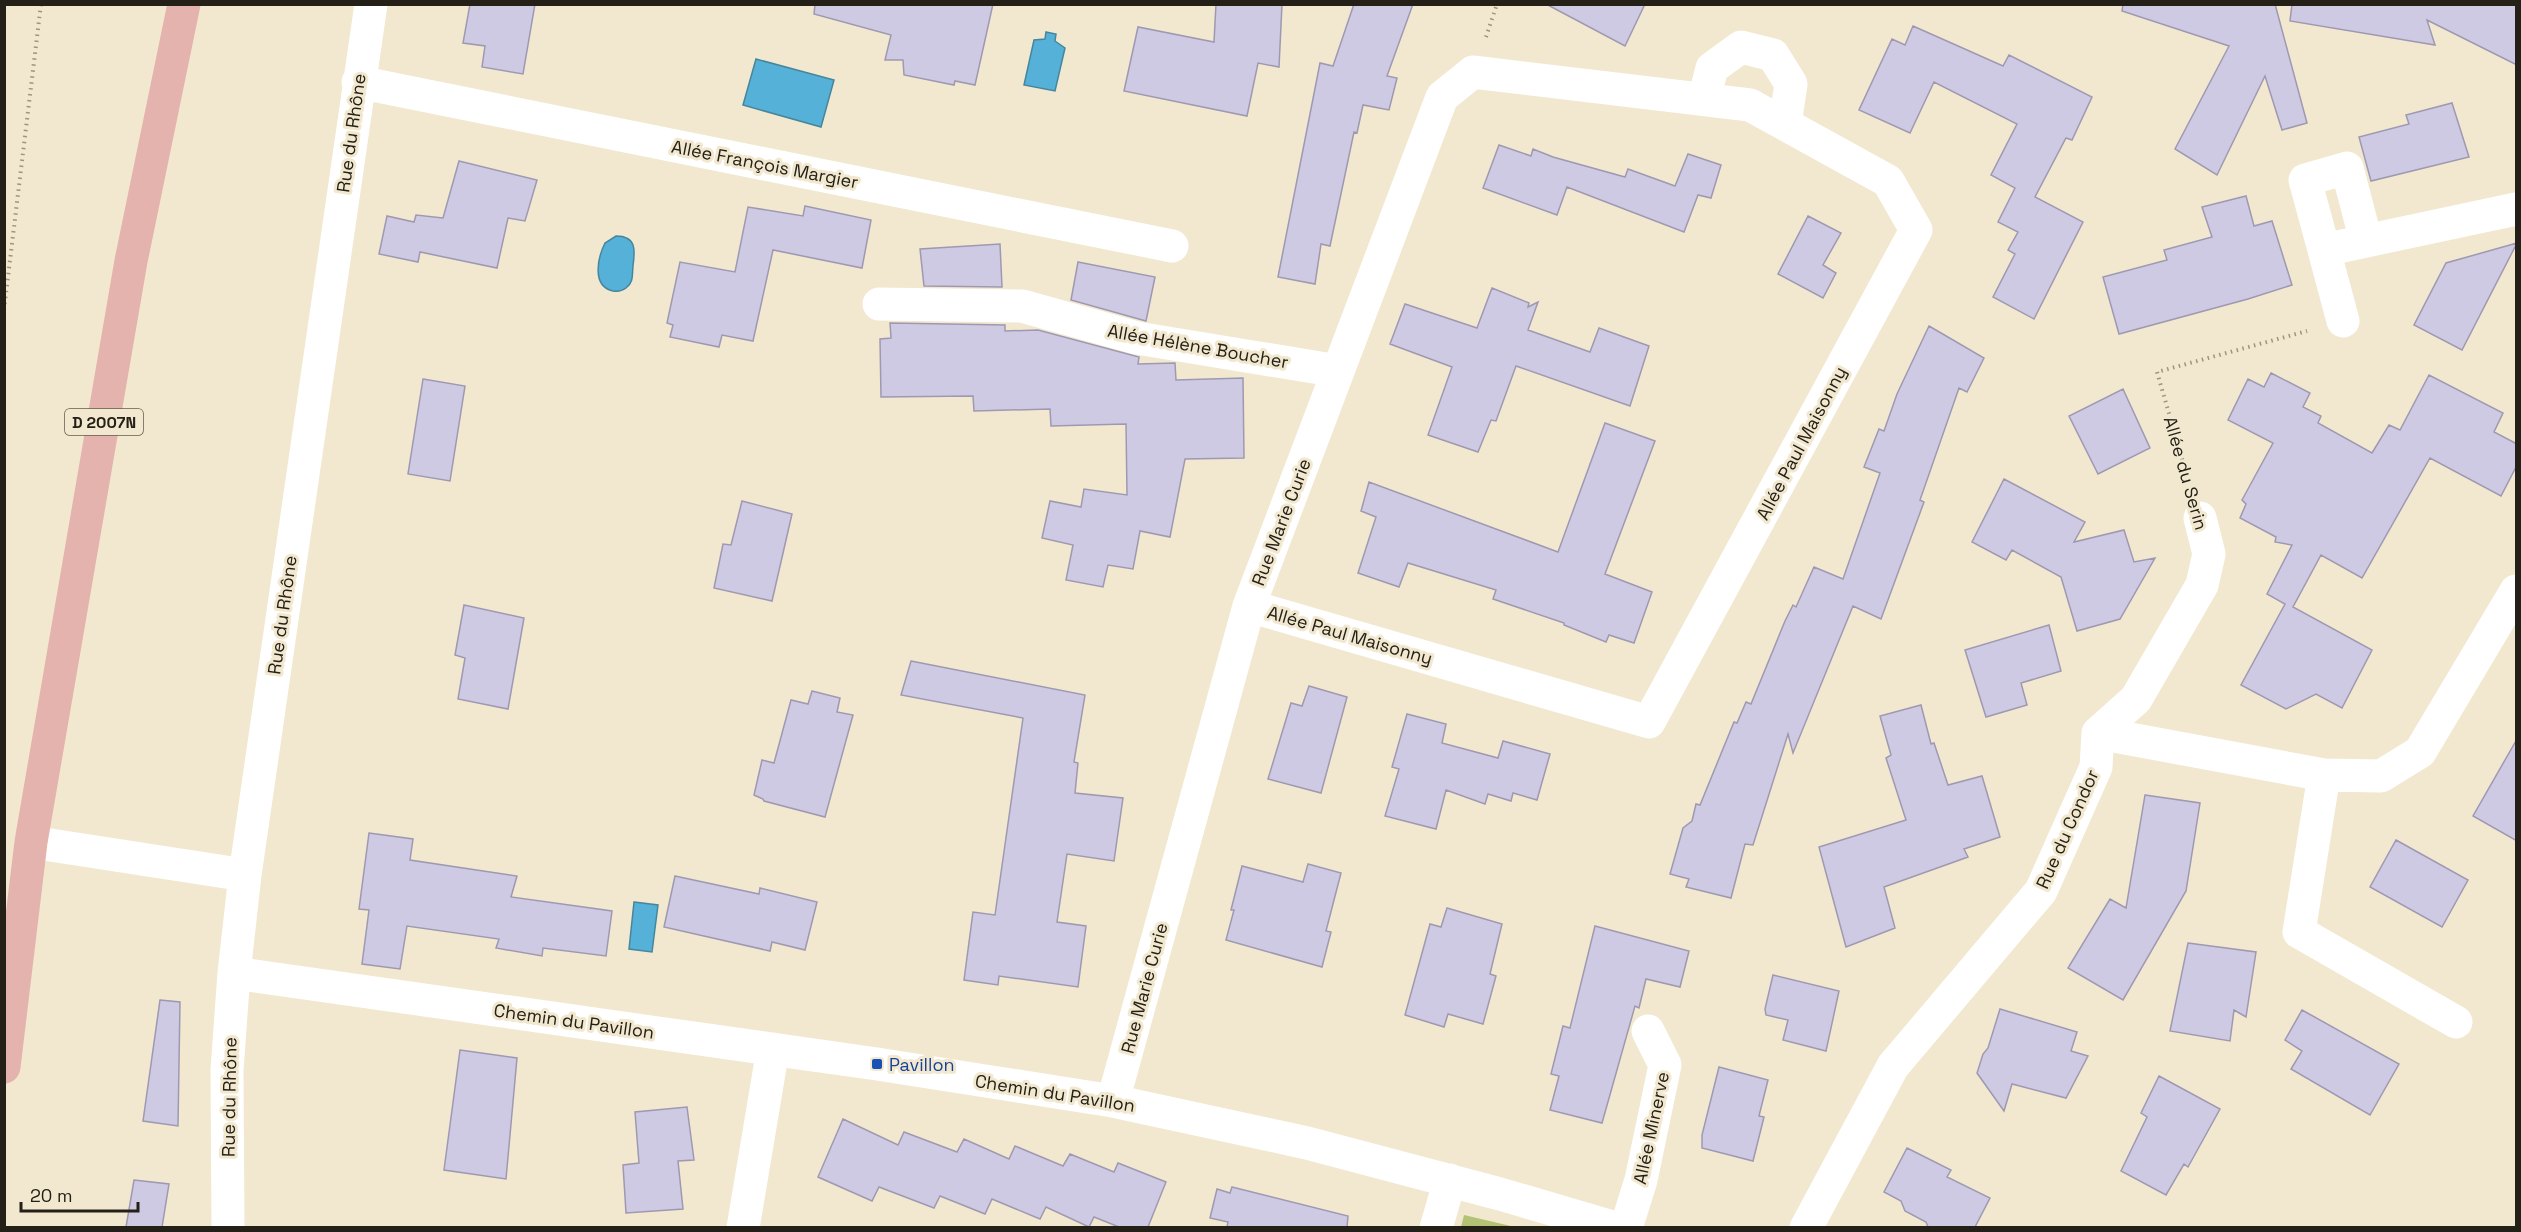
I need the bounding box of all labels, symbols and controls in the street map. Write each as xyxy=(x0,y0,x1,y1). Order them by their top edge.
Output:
street label: Rue du Rhône xyxy=(331,72,371,194)
street label: Allée François Margier xyxy=(670,135,861,193)
street label: Allée Hélène Boucher xyxy=(1106,319,1290,373)
street label: Allée Paul Maisonny xyxy=(1751,362,1851,524)
road number: D 2007N xyxy=(65,409,143,435)
street label: Allée du Serin xyxy=(2159,413,2213,533)
street label: Rue Marie Curie xyxy=(1246,455,1316,589)
street label: Rue du Rhône xyxy=(262,554,302,676)
street label: Allée Paul Maisonny xyxy=(1265,600,1435,670)
street label: Rue du Condor xyxy=(2030,766,2104,892)
street label: Rue Marie Curie xyxy=(1115,920,1173,1056)
street label: Chemin du Pavillon xyxy=(492,998,656,1044)
street label: Rue du Rhône xyxy=(216,1037,242,1157)
place label: Pavillon xyxy=(889,1053,955,1076)
marker: Pavillon xyxy=(870,1057,884,1071)
street label: Chemin du Pavillon xyxy=(973,1069,1137,1117)
street label: Allée Minerve xyxy=(1628,1070,1674,1186)
scale bar xyxy=(21,1175,138,1213)
text: 20 m xyxy=(30,1184,73,1207)

